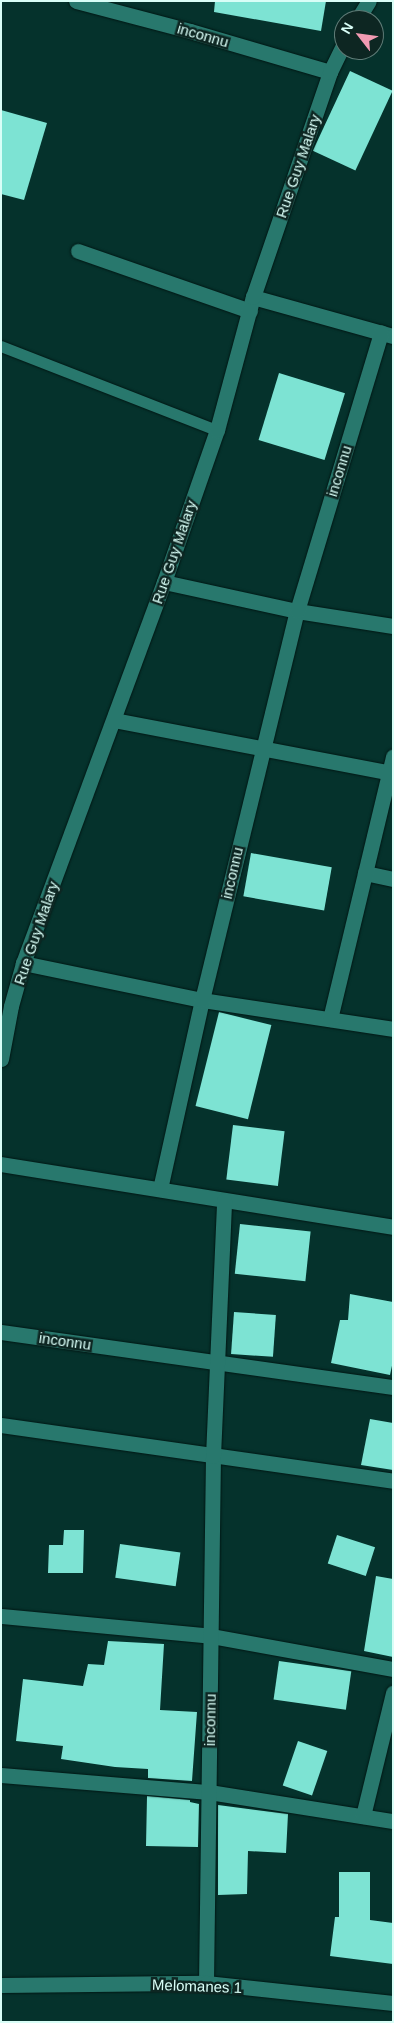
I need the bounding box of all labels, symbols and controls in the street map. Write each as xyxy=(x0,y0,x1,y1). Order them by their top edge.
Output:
north arrow xyxy=(334,10,384,60)
street label: inconnu xyxy=(175,19,231,51)
text: N xyxy=(337,20,356,36)
street label: Rue Guy Malary xyxy=(272,112,324,220)
street label: inconnu xyxy=(323,443,355,499)
street label: Rue Guy Malary xyxy=(148,498,200,606)
street label: inconnu xyxy=(217,845,247,901)
street label: Rue Guy Malary xyxy=(10,879,62,987)
street label: inconnu xyxy=(38,1328,92,1354)
street label: inconnu xyxy=(201,1694,219,1746)
street label: Melomanes 1 xyxy=(152,1975,242,1997)

